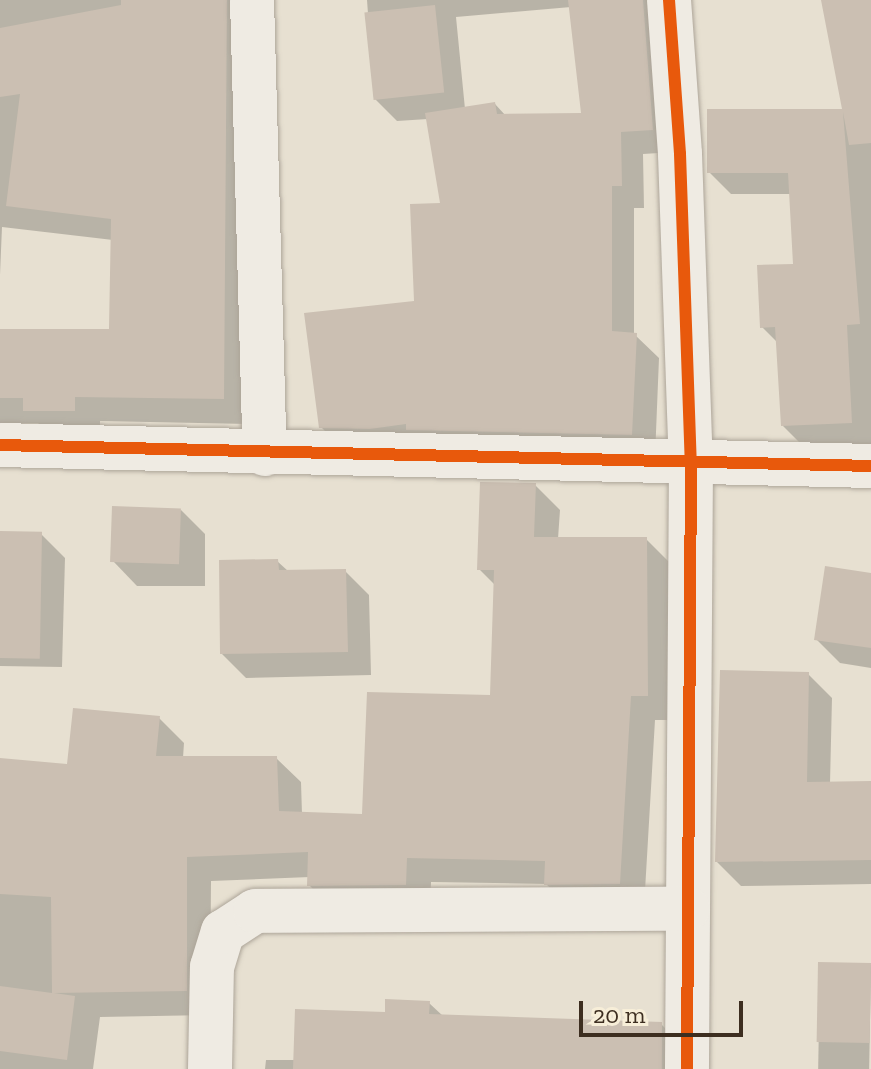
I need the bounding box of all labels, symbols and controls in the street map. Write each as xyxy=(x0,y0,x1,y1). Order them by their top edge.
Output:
scale bar xyxy=(583,985,747,1035)
text: 20 m xyxy=(593,1000,645,1029)

